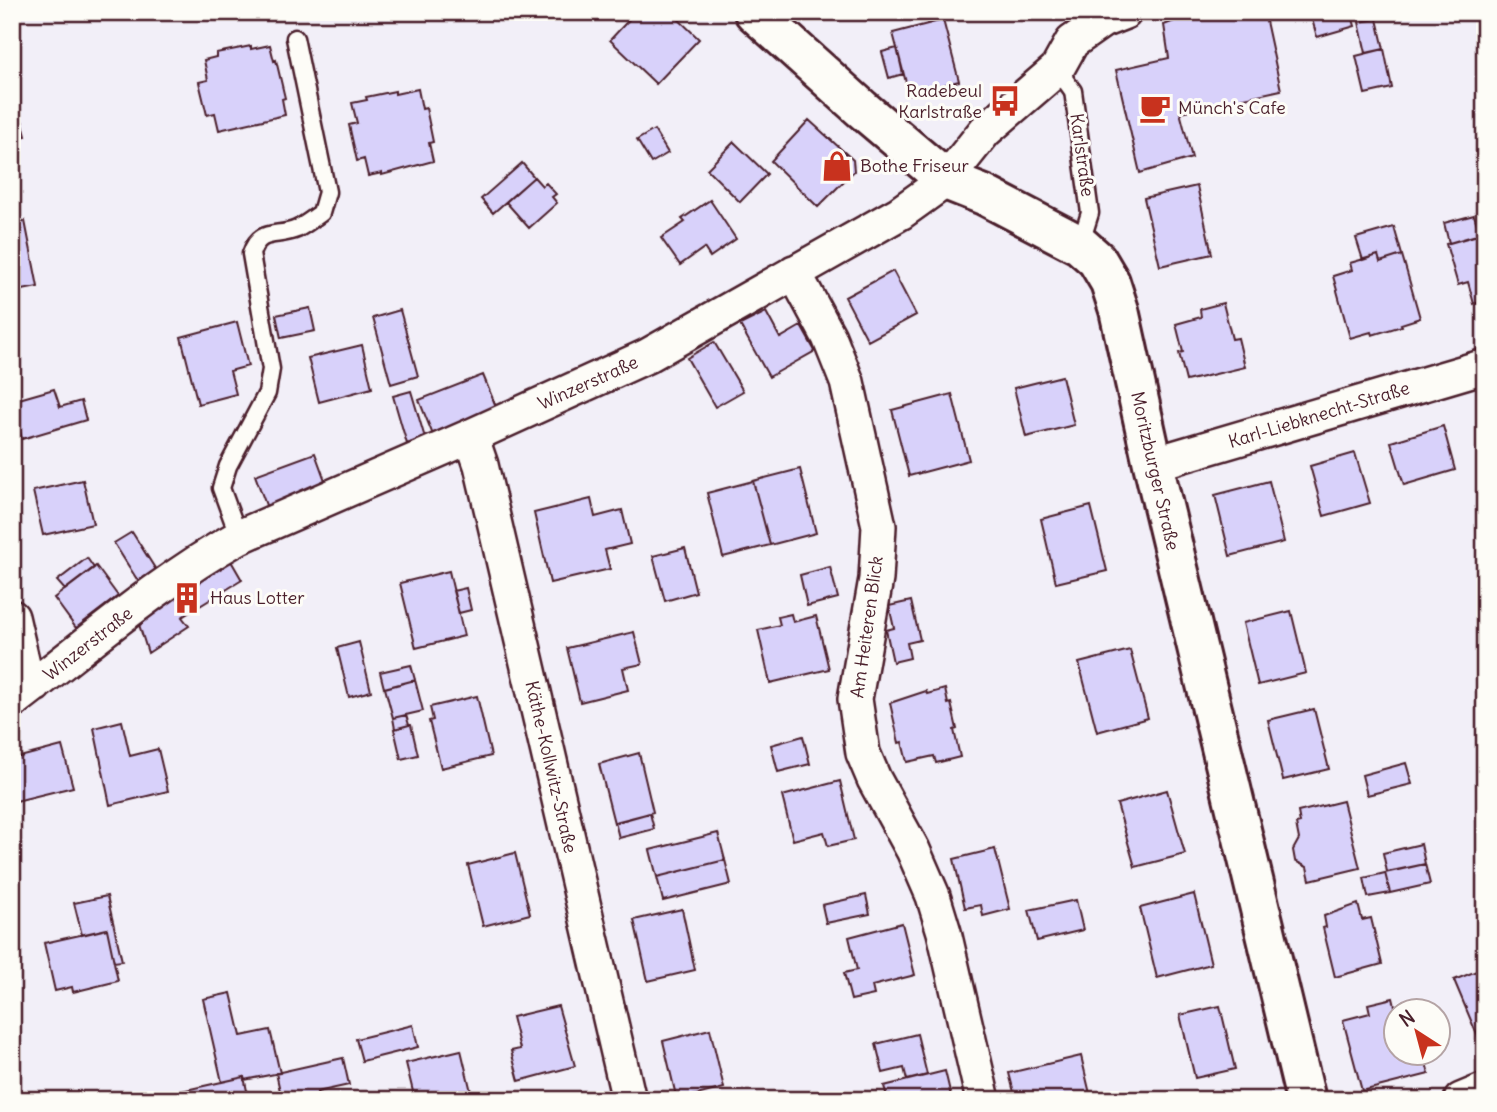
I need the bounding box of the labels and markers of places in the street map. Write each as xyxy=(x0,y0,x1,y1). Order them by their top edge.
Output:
place label: Radebeul Karlstraße xyxy=(898,79,982,123)
bus stop icon: Radebeul Karlstraße xyxy=(988,84,1022,118)
cafe icon: Münch's Cafe xyxy=(1138,91,1172,125)
place label: Münch's Cafe xyxy=(1178,96,1286,119)
shop icon: Bothe Friseur xyxy=(820,149,854,183)
place label: Bothe Friseur xyxy=(860,154,969,177)
building icon: Haus Lotter xyxy=(170,581,204,615)
place label: Haus Lotter xyxy=(210,586,305,609)

